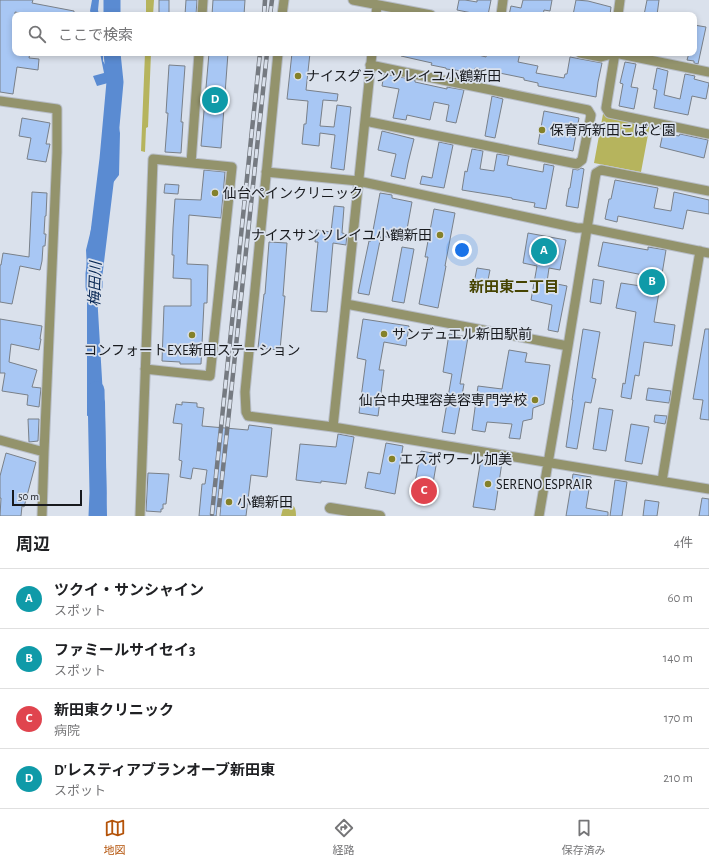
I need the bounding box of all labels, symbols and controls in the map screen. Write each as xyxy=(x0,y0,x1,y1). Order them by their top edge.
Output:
search box xyxy=(12,12,697,56)
icon: search xyxy=(26,23,48,45)
text: ここで検索 xyxy=(58,28,133,43)
place label: ナイスグランソレイユ小鶴新田 xyxy=(306,69,501,84)
marker: ナイスグランソレイユ小鶴新田 xyxy=(293,71,303,81)
pin: D xyxy=(202,85,228,115)
place label: 保育所新田こばと園 xyxy=(550,123,676,138)
marker: 保育所新田こばと園 xyxy=(537,125,547,135)
place label: 仙台ペインクリニック xyxy=(223,185,363,201)
marker: 仙台ペインクリニック xyxy=(210,188,220,198)
place label: ナイスサンソレイユ小鶴新田 xyxy=(251,228,432,243)
marker: ナイスサンソレイユ小鶴新田 xyxy=(435,230,445,240)
pin: A xyxy=(531,236,557,266)
your location xyxy=(452,240,472,260)
water label: 梅田川 xyxy=(86,259,104,307)
pin: B xyxy=(639,267,665,297)
district label: 新田東二丁目 xyxy=(469,279,559,295)
place label: サンデュエル新田駅前 xyxy=(392,326,532,342)
marker: サンデュエル新田駅前 xyxy=(379,329,389,339)
marker: コンフォートEXE新田ステーション xyxy=(187,330,197,340)
place label: コンフォートEXE新田ステーション xyxy=(83,343,301,358)
place label: 仙台中央理容美容専門学校 xyxy=(359,392,527,408)
marker: 仙台中央理容美容専門学校 xyxy=(530,395,540,405)
place label: エスポワール加美 xyxy=(400,452,512,467)
marker: エスポワール加美 xyxy=(387,454,397,464)
pin: C xyxy=(411,476,437,506)
place label: SERENO ESPRAIR xyxy=(496,478,593,492)
marker: SERENO ESPRAIR xyxy=(483,479,493,489)
scale bar xyxy=(12,488,82,507)
text: 50 m xyxy=(18,491,39,502)
place label: 小鶴新田 xyxy=(237,495,293,510)
marker: 小鶴新田 xyxy=(224,497,234,507)
text: 周辺 xyxy=(16,536,50,553)
text: 4件 xyxy=(674,537,693,550)
text: ツクイ・サンシャイン xyxy=(54,583,204,598)
text: A xyxy=(25,592,33,605)
text: 60 m xyxy=(667,592,693,605)
text: スポット xyxy=(54,605,106,618)
text: ファミールサイセイ3 xyxy=(54,643,195,658)
text: B xyxy=(25,652,33,665)
text: 140 m xyxy=(663,652,693,665)
text: スポット xyxy=(54,665,106,678)
text: 新田東クリニック xyxy=(54,703,174,718)
text: C xyxy=(26,712,32,725)
text: 170 m xyxy=(664,712,693,725)
text: 病院 xyxy=(54,725,80,738)
text: D'レスティアブランオーブ新田東 xyxy=(54,763,275,778)
text: D xyxy=(25,772,33,785)
text: 210 m xyxy=(663,772,693,785)
text: スポット xyxy=(54,785,106,798)
tab: 地図 xyxy=(104,817,126,857)
tab: 経路 xyxy=(333,817,355,857)
tab: 保存済み xyxy=(562,817,606,857)

